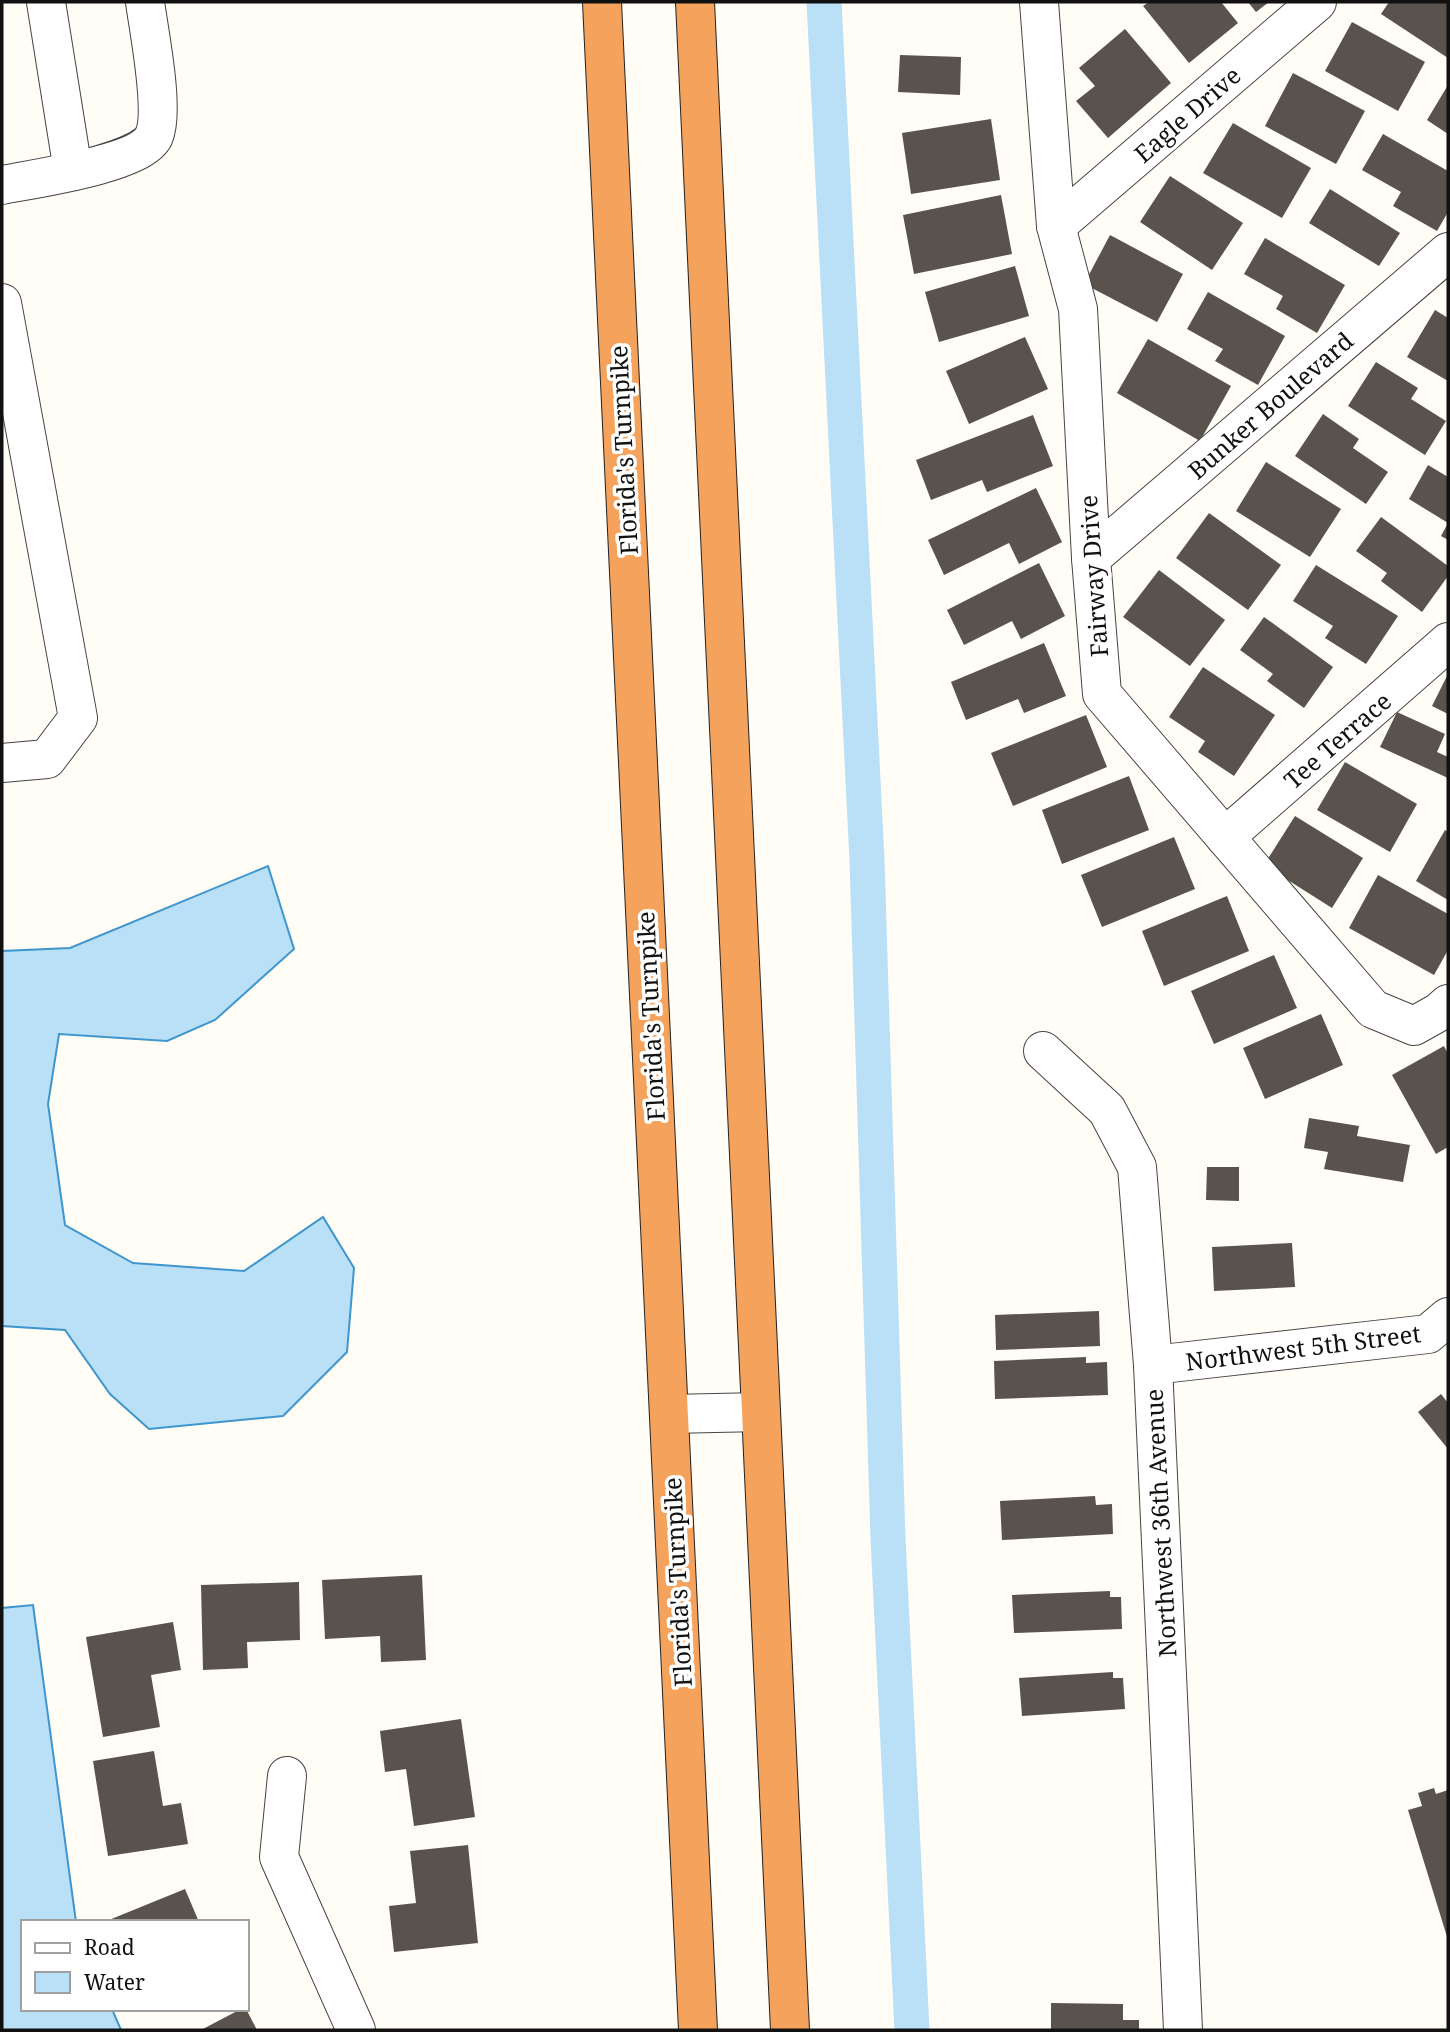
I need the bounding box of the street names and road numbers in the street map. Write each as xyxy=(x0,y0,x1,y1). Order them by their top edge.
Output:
street label: Eagle Drive xyxy=(1127,59,1247,169)
street label: Bunker Boulevard xyxy=(1180,324,1360,486)
street label: Florida's Turnpike xyxy=(601,344,645,556)
street label: Fairway Drive xyxy=(1071,494,1115,658)
street label: Tee Terrace xyxy=(1276,684,1398,796)
street label: Florida's Turnpike xyxy=(628,910,672,1122)
street label: Northwest 5th Street xyxy=(1184,1316,1422,1378)
street label: Northwest 36th Avenue xyxy=(1136,1388,1184,1658)
street label: Florida's Turnpike xyxy=(655,1476,699,1688)

